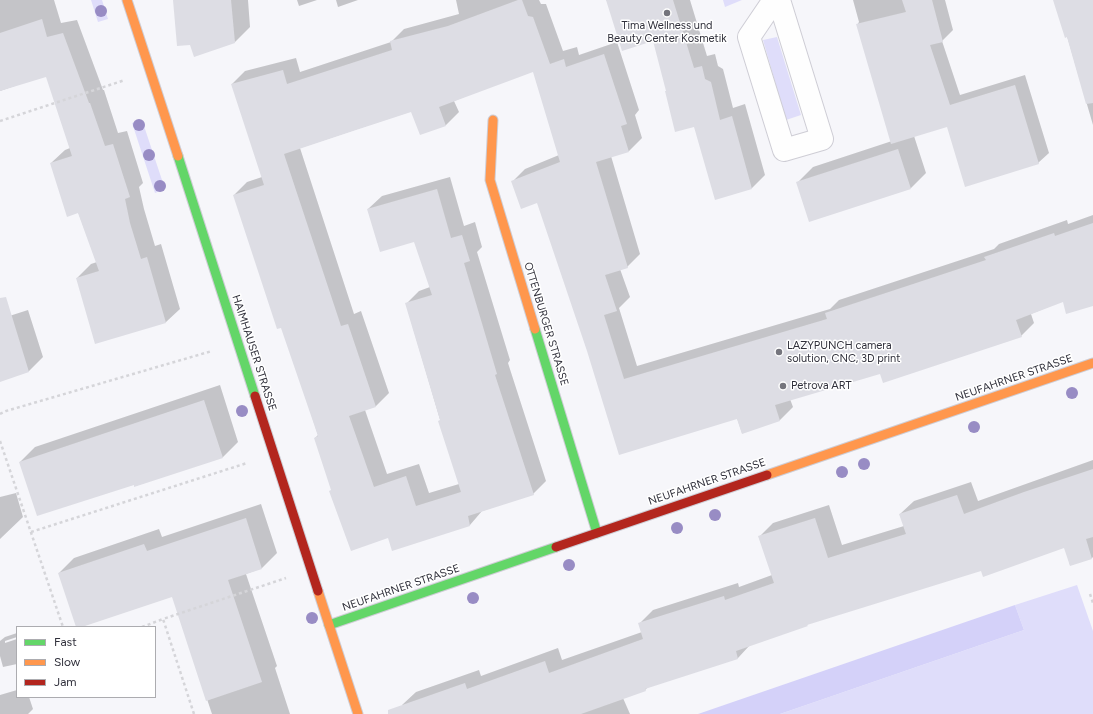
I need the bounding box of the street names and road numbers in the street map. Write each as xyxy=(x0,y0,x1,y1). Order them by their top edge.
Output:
street label: OTTENBURGER STRASSE xyxy=(521,261,571,387)
street label: HAIMHAUSER STRASSE xyxy=(229,293,279,413)
street label: NEUFAHRNER STRASSE xyxy=(954,352,1074,404)
street label: NEUFAHRNER STRASSE xyxy=(647,456,767,508)
street label: NEUFAHRNER STRASSE xyxy=(341,562,461,614)

